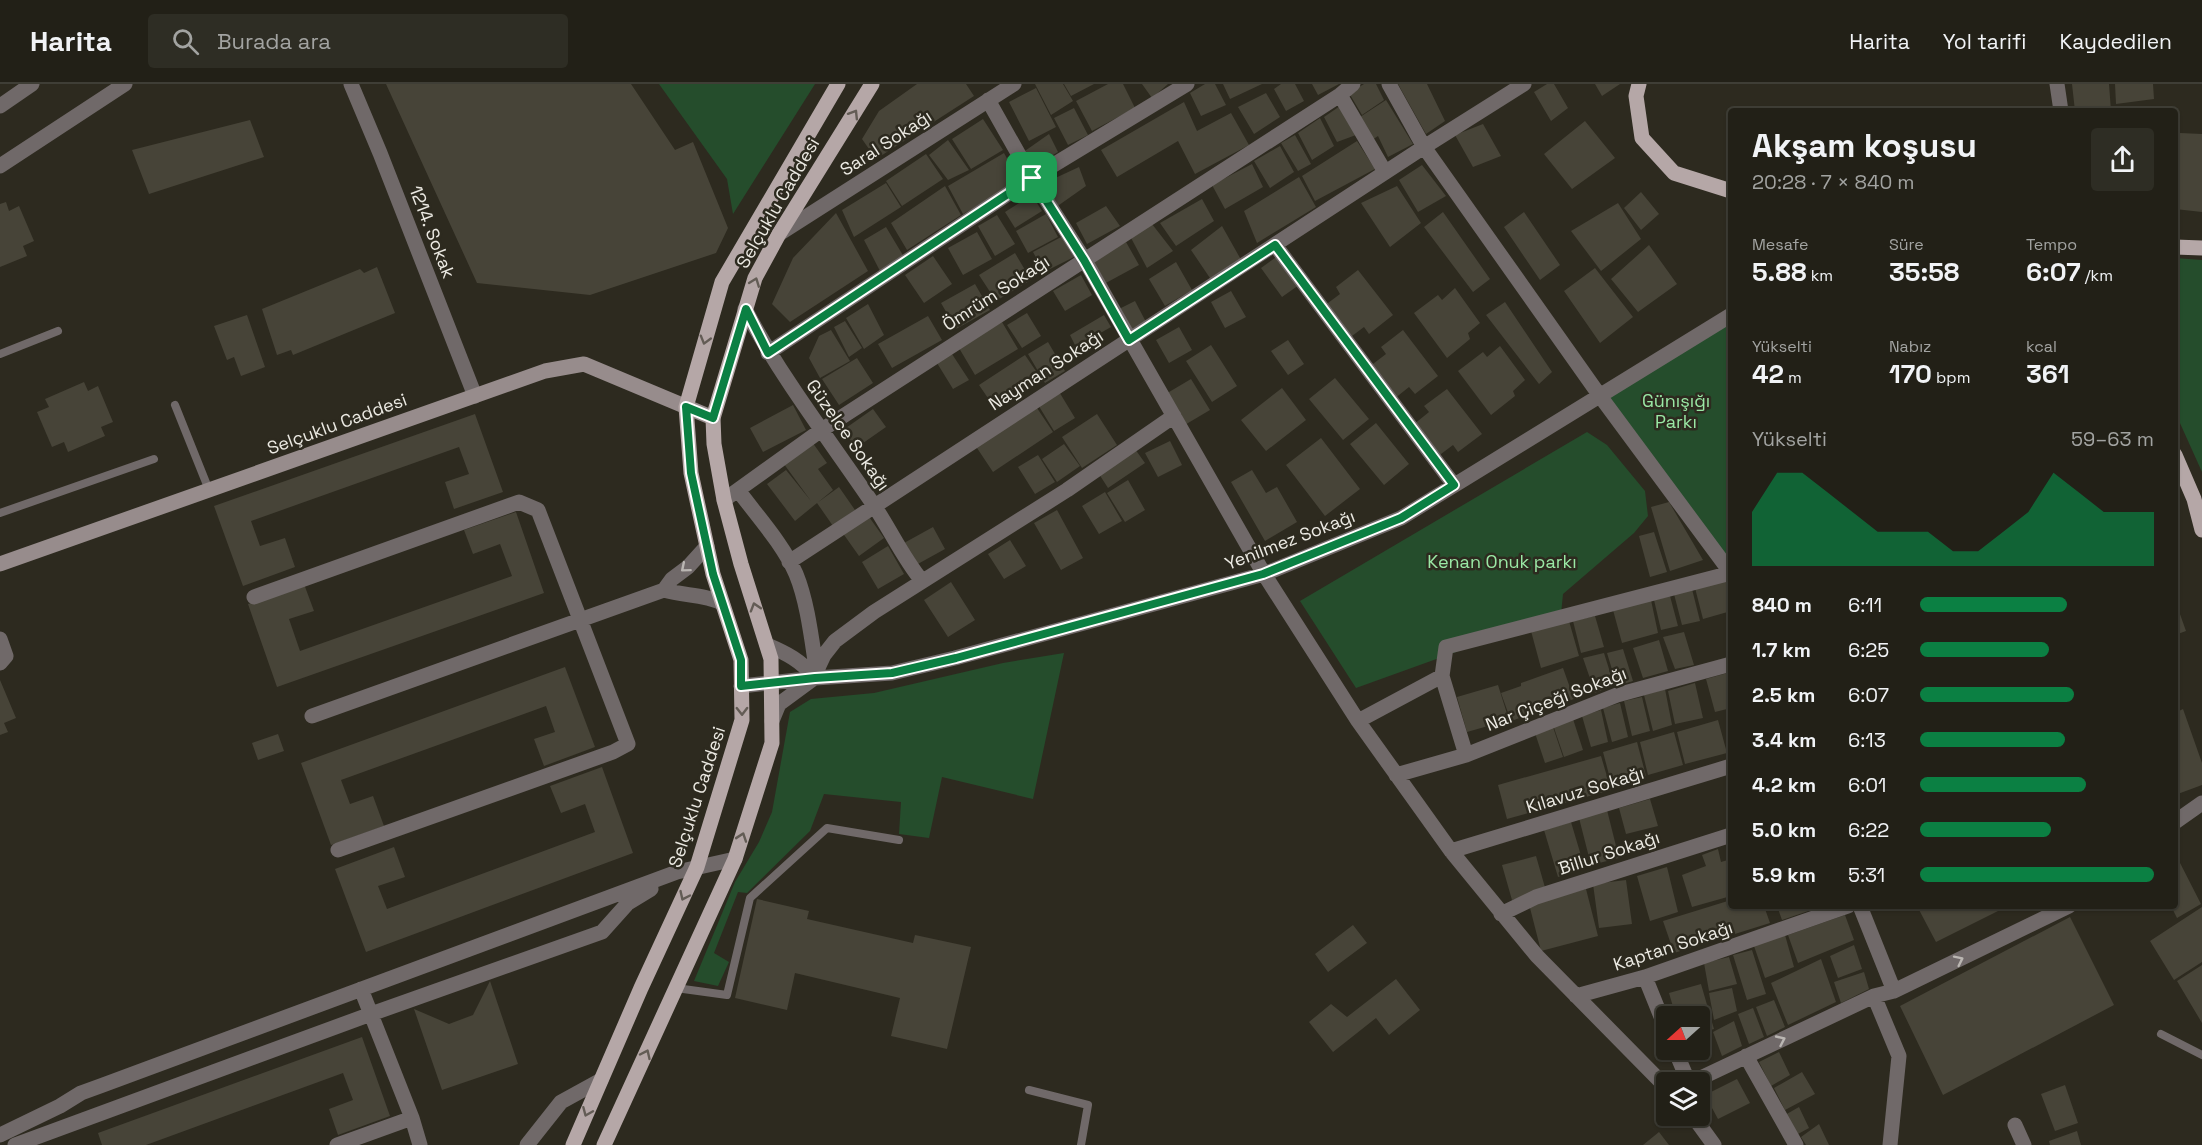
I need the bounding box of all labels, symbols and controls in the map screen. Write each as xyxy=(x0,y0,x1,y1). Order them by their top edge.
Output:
search box xyxy=(148,14,568,68)
text: Harita xyxy=(30,23,112,59)
icon: search xyxy=(169,25,202,58)
text: Burada ara xyxy=(217,27,331,55)
text: Harita xyxy=(1849,28,1910,55)
text: Yol tarifi xyxy=(1943,28,2026,55)
text: Kaydedilen xyxy=(2059,28,2172,55)
street label: Saral Sokağı xyxy=(835,104,936,181)
one-way arrow xyxy=(846,110,858,120)
text: Akşam koşusu xyxy=(1752,125,1977,167)
button: share xyxy=(2091,128,2154,191)
street label: Selçuklu Caddesi xyxy=(731,133,824,272)
pin xyxy=(1006,152,1057,203)
icon: arrive xyxy=(1015,161,1048,194)
text: 20:28 · 7 × 840 m xyxy=(1752,169,1915,195)
street label: 1214. Sokak xyxy=(404,182,461,282)
text: Mesafe xyxy=(1752,234,1809,255)
text: Süre xyxy=(1889,234,1924,255)
text: Tempo xyxy=(2026,234,2077,255)
street label: Ömrüm Sokağı xyxy=(938,249,1054,336)
text: 5.88 xyxy=(1752,255,1807,289)
text: 35:58 xyxy=(1889,255,1959,289)
text: 6:07 xyxy=(2026,255,2081,289)
text: km xyxy=(1807,265,1833,286)
text: /km xyxy=(2081,265,2113,286)
one-way arrow xyxy=(747,277,760,287)
street label: Nayman Sokağı xyxy=(984,324,1107,415)
one-way arrow xyxy=(700,334,712,345)
text: Yükselti xyxy=(1752,336,1812,357)
text: Nabız xyxy=(1889,336,1931,357)
text: kcal xyxy=(2026,336,2057,357)
text: 42 xyxy=(1752,357,1784,391)
text: 170 xyxy=(1889,357,1932,391)
text: 361 xyxy=(2026,357,2070,391)
text: m xyxy=(1784,367,1802,388)
text: bpm xyxy=(1932,367,1970,388)
street label: Güzelce Sokağı xyxy=(801,375,895,495)
street label: Selçuklu Caddesi xyxy=(264,388,410,459)
park label: Günışığı Parkı xyxy=(1642,389,1710,433)
text: Yükselti xyxy=(1752,426,1827,452)
text: 59–63 m xyxy=(2071,426,2154,452)
street label: Yenilmez Sokağı xyxy=(1222,504,1358,575)
park label: Kenan Onuk parkı xyxy=(1427,550,1577,573)
one-way arrow xyxy=(681,561,692,572)
text: 840 m xyxy=(1752,592,1812,618)
text: 6:11 xyxy=(1848,592,1882,618)
one-way arrow xyxy=(750,602,762,613)
text: 1.7 km xyxy=(1752,637,1811,663)
text: 6:25 xyxy=(1848,637,1889,663)
street label: Nar Çiçeği Sokağı xyxy=(1482,661,1630,736)
text: 2.5 km xyxy=(1752,682,1815,708)
text: 6:07 xyxy=(1848,682,1889,708)
one-way arrow xyxy=(736,706,748,715)
street label: Selçuklu Caddesi xyxy=(663,723,730,870)
text: 3.4 km xyxy=(1752,727,1816,753)
text: 6:13 xyxy=(1848,727,1886,753)
street label: Kılavuz Sokağı xyxy=(1523,761,1647,818)
text: 4.2 km xyxy=(1752,772,1816,798)
text: 6:01 xyxy=(1848,772,1886,798)
text: 5.0 km xyxy=(1752,817,1816,843)
text: 6:22 xyxy=(1848,817,1889,843)
street label: Billur Sokağı xyxy=(1555,825,1662,880)
one-way arrow xyxy=(735,832,748,843)
text: 5.9 km xyxy=(1752,862,1816,888)
text: 5:31 xyxy=(1848,862,1885,888)
one-way arrow xyxy=(679,889,691,900)
street label: Kaptan Sokağı xyxy=(1610,915,1736,976)
one-way arrow xyxy=(1952,956,1963,967)
north arrow xyxy=(1656,1006,1710,1060)
map controls xyxy=(1656,1006,1710,1126)
one-way arrow xyxy=(1775,1035,1786,1047)
one-way arrow xyxy=(638,1049,650,1060)
button: layers xyxy=(1656,1072,1710,1126)
one-way arrow xyxy=(583,1106,595,1117)

